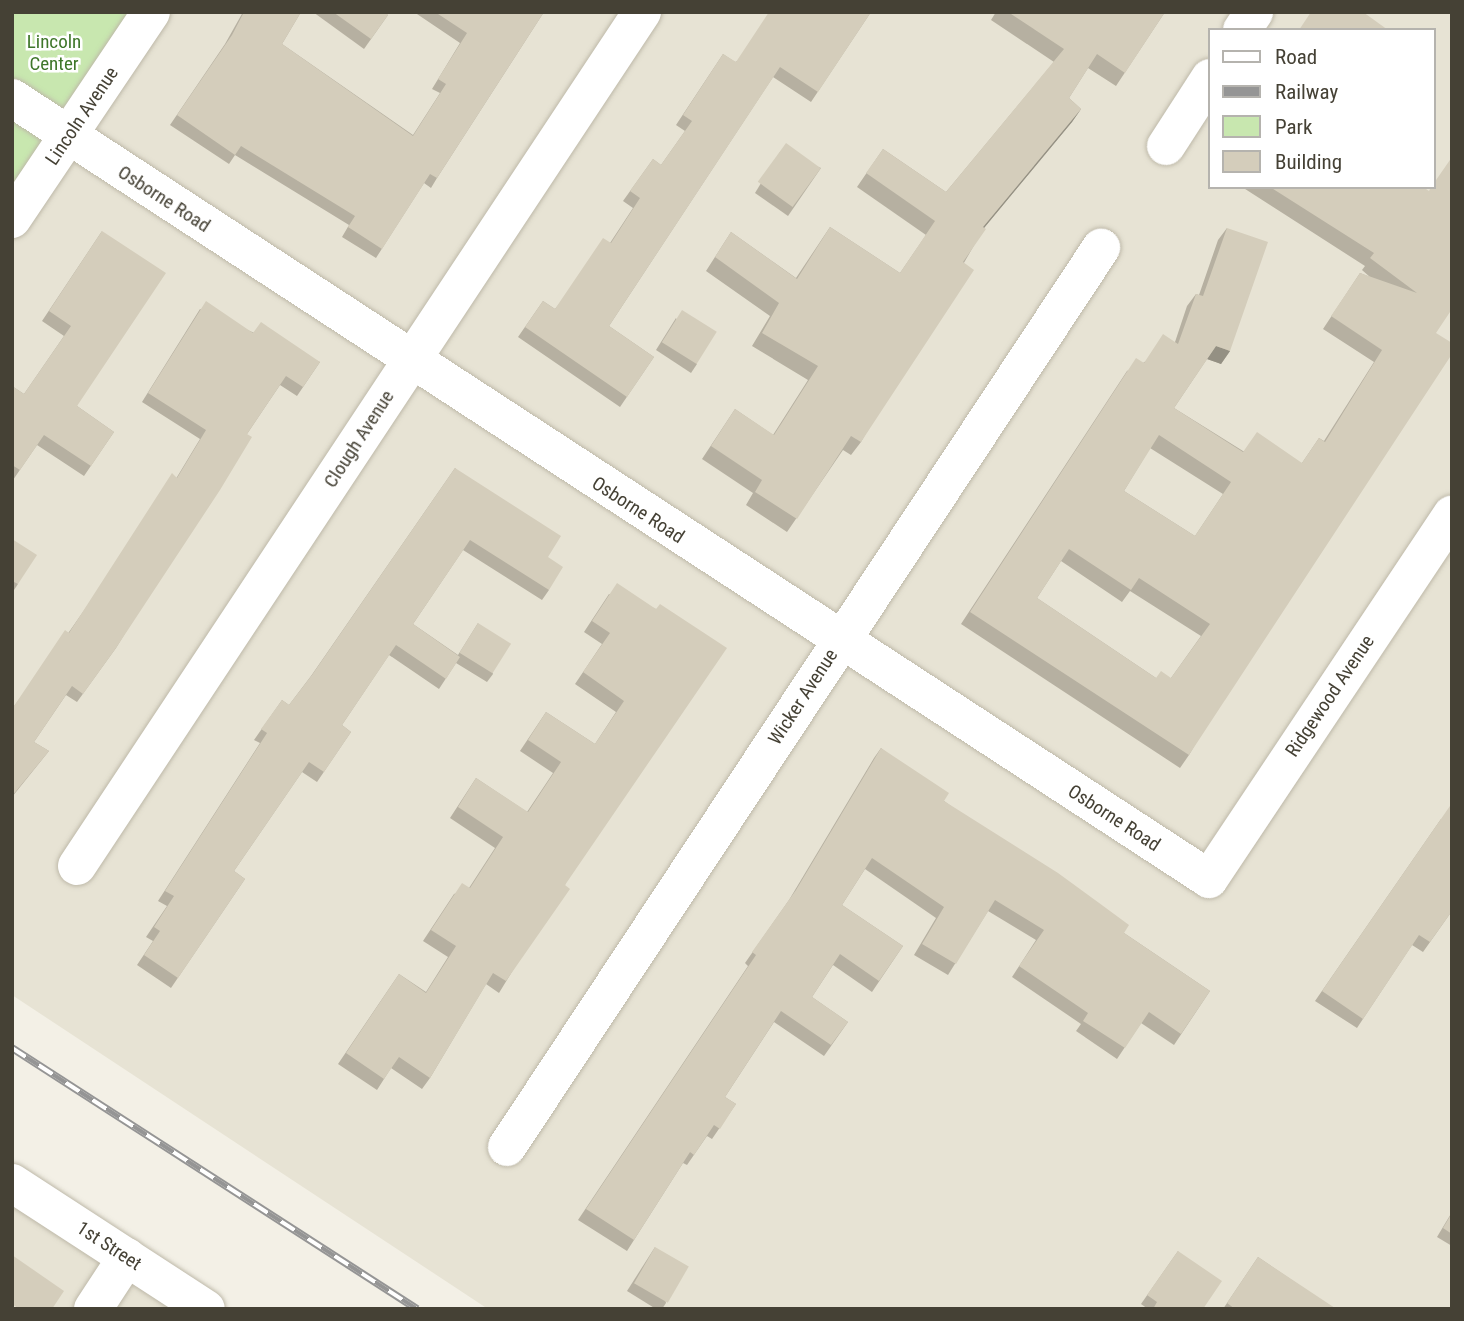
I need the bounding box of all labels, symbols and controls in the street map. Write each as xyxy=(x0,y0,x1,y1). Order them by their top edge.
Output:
legend xyxy=(1208,28,1436,189)
park label: Lincoln Center xyxy=(27,31,81,75)
text: Road xyxy=(1275,45,1317,69)
street label: Lincoln Avenue xyxy=(41,63,123,169)
text: Railway xyxy=(1275,80,1338,104)
text: Park xyxy=(1275,115,1312,139)
text: Building xyxy=(1275,150,1342,174)
street label: Osborne Road xyxy=(114,161,214,237)
street label: Clough Avenue xyxy=(319,386,399,492)
street label: Osborne Road xyxy=(588,472,688,548)
street label: Ridgewood Avenue xyxy=(1281,631,1379,761)
street label: Wicker Avenue xyxy=(764,645,842,749)
street label: Osborne Road xyxy=(1064,780,1164,856)
street label: 1st Street xyxy=(72,1217,146,1275)

